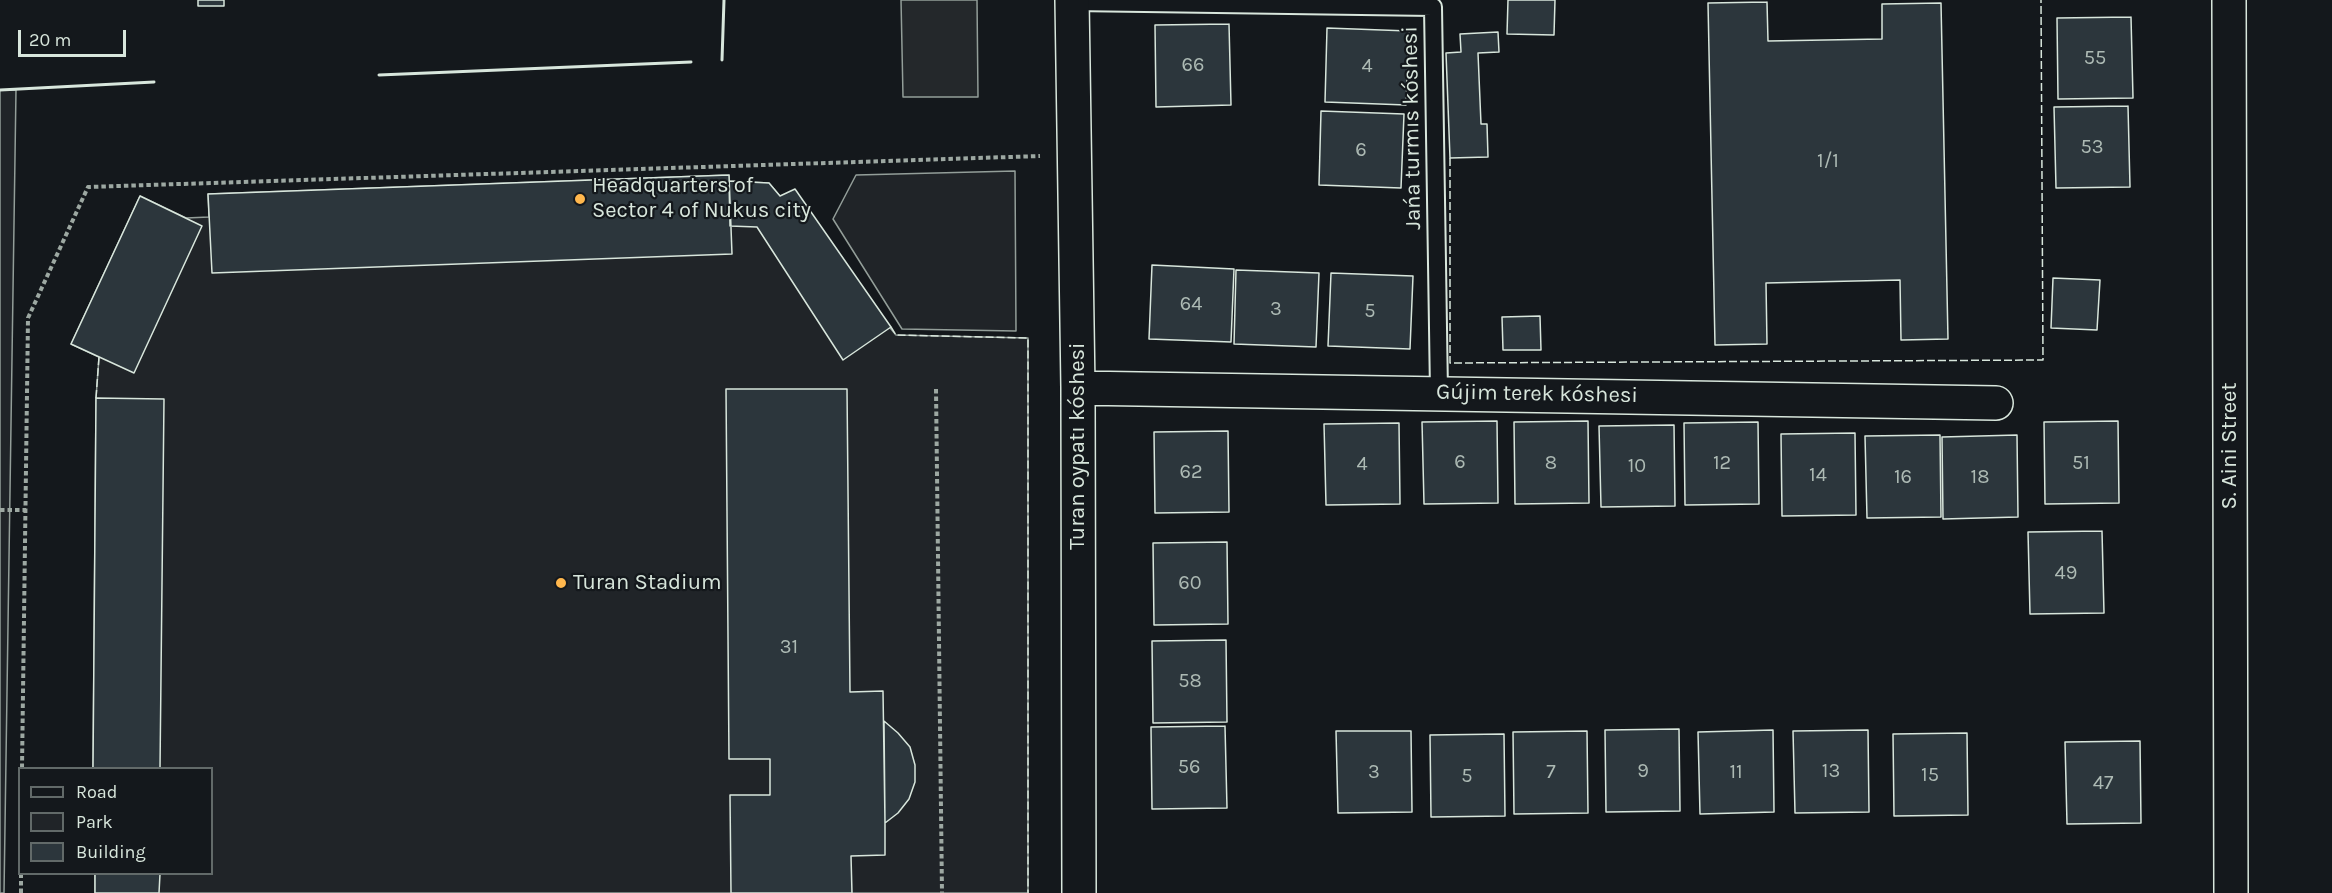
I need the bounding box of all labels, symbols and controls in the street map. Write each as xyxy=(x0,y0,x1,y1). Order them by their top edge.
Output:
scale bar xyxy=(21,18,129,56)
street label: Jańa turmıs kóshesi xyxy=(1397,26,1427,230)
text: 20 m xyxy=(29,29,71,51)
house number: 55 xyxy=(2084,46,2106,70)
house number: 66 xyxy=(1182,53,1204,77)
house number: 4 xyxy=(1361,54,1373,78)
house number: 53 xyxy=(2080,135,2104,159)
house number: 6 xyxy=(1355,138,1367,162)
house number: 1/1 xyxy=(1817,149,1839,173)
place label: Headquarters of Sector 4 of Nukus city xyxy=(592,173,811,224)
marker: Headquarters of Sector 4 of Nukus city xyxy=(573,192,587,206)
house number: 64 xyxy=(1180,292,1202,316)
house number: 3 xyxy=(1270,297,1282,321)
house number: 5 xyxy=(1364,299,1376,323)
street label: Turan oypatı kóshesi xyxy=(1065,342,1091,550)
street label: Gújim terek kóshesi xyxy=(1436,379,1638,409)
street label: S. Aini Street xyxy=(2217,382,2243,510)
house number: 6 xyxy=(1454,450,1466,474)
house number: 8 xyxy=(1545,451,1557,475)
house number: 12 xyxy=(1713,451,1731,475)
house number: 51 xyxy=(2072,451,2090,475)
house number: 4 xyxy=(1356,452,1368,476)
house number: 10 xyxy=(1628,454,1646,478)
house number: 62 xyxy=(1179,460,1203,484)
house number: 14 xyxy=(1809,463,1827,487)
house number: 16 xyxy=(1894,465,1912,489)
house number: 18 xyxy=(1971,465,1989,489)
house number: 49 xyxy=(2055,561,2077,585)
place label: Turan Stadium xyxy=(573,570,722,596)
house number: 60 xyxy=(1178,571,1202,595)
marker: Turan Stadium xyxy=(554,576,568,590)
house number: 31 xyxy=(780,635,798,659)
house number: 58 xyxy=(1178,669,1202,693)
house number: 56 xyxy=(1178,755,1200,779)
house number: 9 xyxy=(1637,759,1649,783)
house number: 13 xyxy=(1822,759,1840,783)
house number: 3 xyxy=(1368,760,1380,784)
house number: 7 xyxy=(1546,760,1556,784)
house number: 11 xyxy=(1729,760,1743,784)
house number: 15 xyxy=(1921,763,1939,787)
house number: 5 xyxy=(1461,764,1473,788)
legend xyxy=(18,767,213,875)
house number: 47 xyxy=(2093,771,2113,795)
text: Road xyxy=(76,781,117,803)
text: Park xyxy=(76,811,113,833)
text: Building xyxy=(76,841,146,863)

